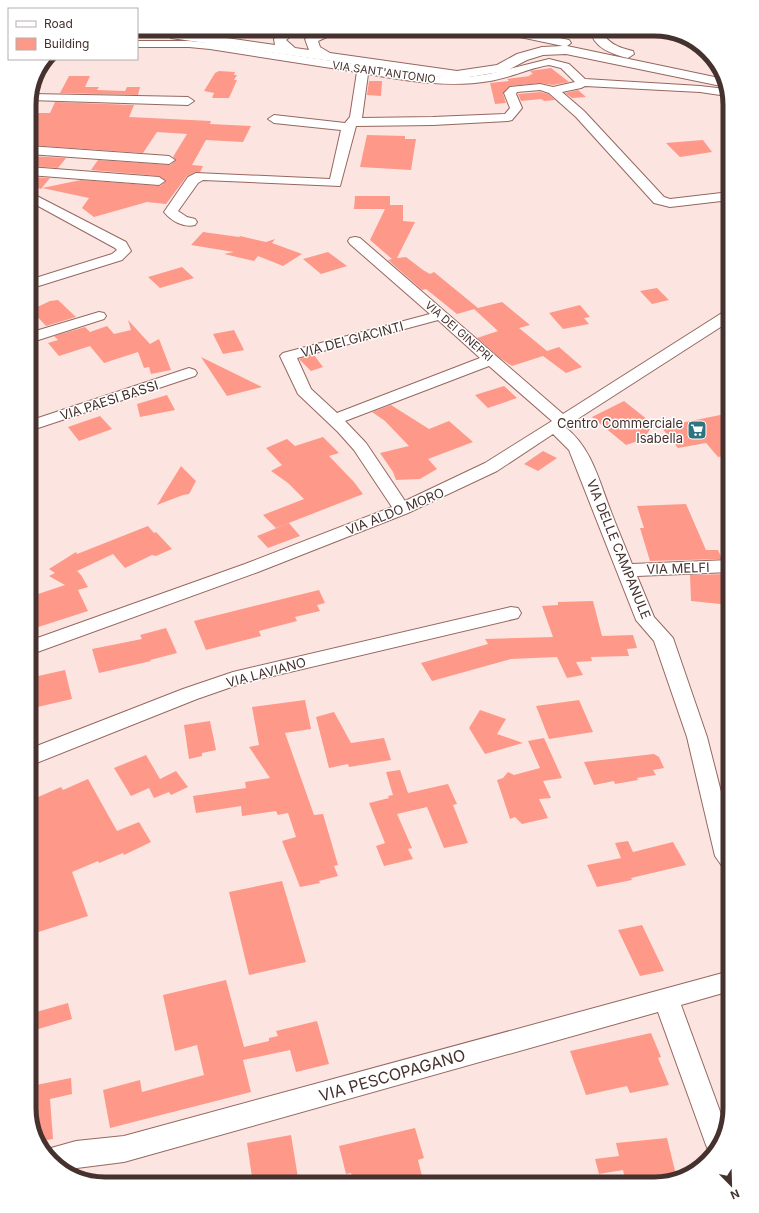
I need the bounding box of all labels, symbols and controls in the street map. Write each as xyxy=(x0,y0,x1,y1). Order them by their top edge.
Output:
legend xyxy=(8,8,138,60)
text: Road xyxy=(44,16,73,31)
text: Building xyxy=(44,36,89,51)
street label: VIA SANT'ANTONIO xyxy=(331,58,437,86)
street label: VIA DEI GINEPRI xyxy=(422,298,496,364)
street label: VIA DEI GIACINTI xyxy=(299,318,405,360)
street label: VIA PAESI BASSI xyxy=(58,377,160,423)
place label: Centro Commerciale Isabella xyxy=(557,415,683,446)
supermarket icon: Centro Commerciale Isabella xyxy=(686,419,708,441)
street label: VIA DELLE CAMPANULE xyxy=(584,477,654,621)
street label: VIA ALDO MORO xyxy=(344,484,446,538)
street label: VIA MELFI xyxy=(646,559,710,577)
street label: VIA LAVIANO xyxy=(224,654,308,690)
street label: VIA PESCOPAGANO xyxy=(317,1045,467,1105)
north arrow xyxy=(711,1165,751,1205)
text: N xyxy=(728,1186,742,1202)

